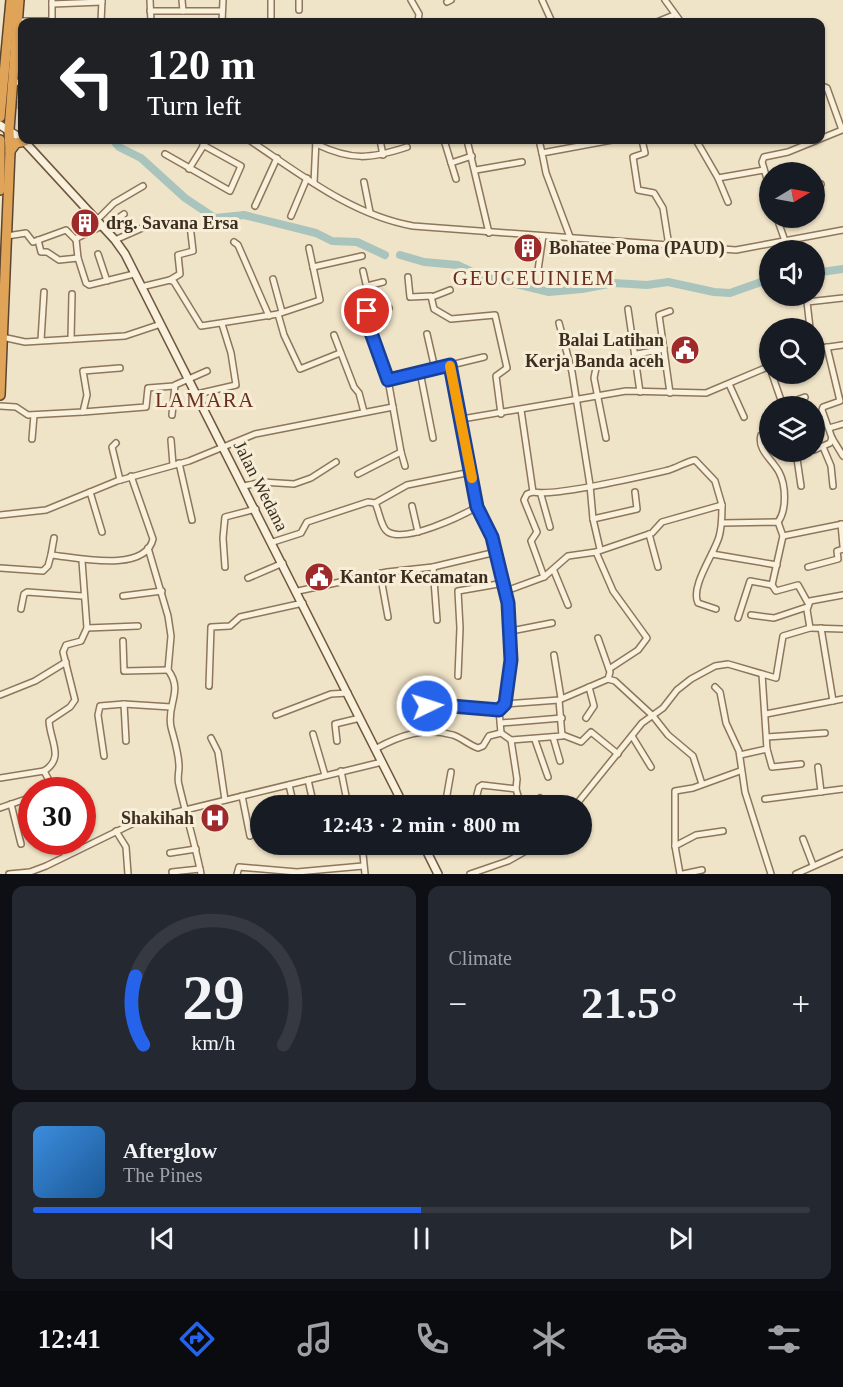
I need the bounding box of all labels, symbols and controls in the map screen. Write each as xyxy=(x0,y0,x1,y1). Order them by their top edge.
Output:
icon: left xyxy=(48,42,126,120)
text: 120 m xyxy=(147,42,256,88)
text: Turn left xyxy=(147,91,241,121)
north arrow xyxy=(759,162,825,228)
map controls xyxy=(759,162,825,462)
building icon: drg. Savana Ersa xyxy=(69,207,101,239)
place label: drg. Savana Ersa xyxy=(106,213,239,233)
building icon: Bohatee Poma (PAUD) xyxy=(512,232,544,264)
place label: Bohatee Poma (PAUD) xyxy=(549,238,725,259)
button: sound xyxy=(759,240,825,306)
district label: GEUCEUINIEM xyxy=(453,266,615,290)
pin xyxy=(341,285,392,336)
icon: arrive xyxy=(350,294,383,327)
button: search xyxy=(759,318,825,384)
place label: Balai Latihan Kerja Banda aceh xyxy=(525,330,664,371)
public building icon: Balai Latihan Kerja Banda aceh xyxy=(669,334,701,366)
district label: LAMARA xyxy=(155,388,255,412)
button: layers xyxy=(759,396,825,462)
street label: Jalan Wedana xyxy=(230,437,292,535)
public building icon: Kantor Kecamatan xyxy=(303,561,335,593)
place label: Kantor Kecamatan xyxy=(340,567,488,587)
position arrow xyxy=(395,674,459,738)
speed limit sign: 30 xyxy=(18,777,96,855)
hospital icon: Shakihah xyxy=(199,802,231,834)
place label: Shakihah xyxy=(121,808,194,828)
text: 12:43 · 2 min · 800 m xyxy=(322,812,520,837)
text: Climate xyxy=(449,947,512,969)
text: 29 xyxy=(183,963,245,1032)
text: 21.5° xyxy=(581,978,678,1028)
text: − xyxy=(449,986,467,1022)
text: + xyxy=(791,986,810,1022)
text: km/h xyxy=(192,1031,236,1055)
text: Afterglow xyxy=(123,1138,217,1163)
text: The Pines xyxy=(123,1164,202,1186)
icon: previous xyxy=(146,1222,179,1255)
icon: pause xyxy=(405,1222,438,1255)
icon: next xyxy=(664,1222,697,1255)
icon: directions xyxy=(176,1318,218,1360)
icon: music xyxy=(294,1318,336,1360)
icon: phone xyxy=(411,1318,453,1360)
icon: climate xyxy=(528,1318,570,1360)
icon: car xyxy=(646,1318,688,1360)
icon: filters xyxy=(763,1318,805,1360)
text: 12:41 xyxy=(38,1324,101,1354)

